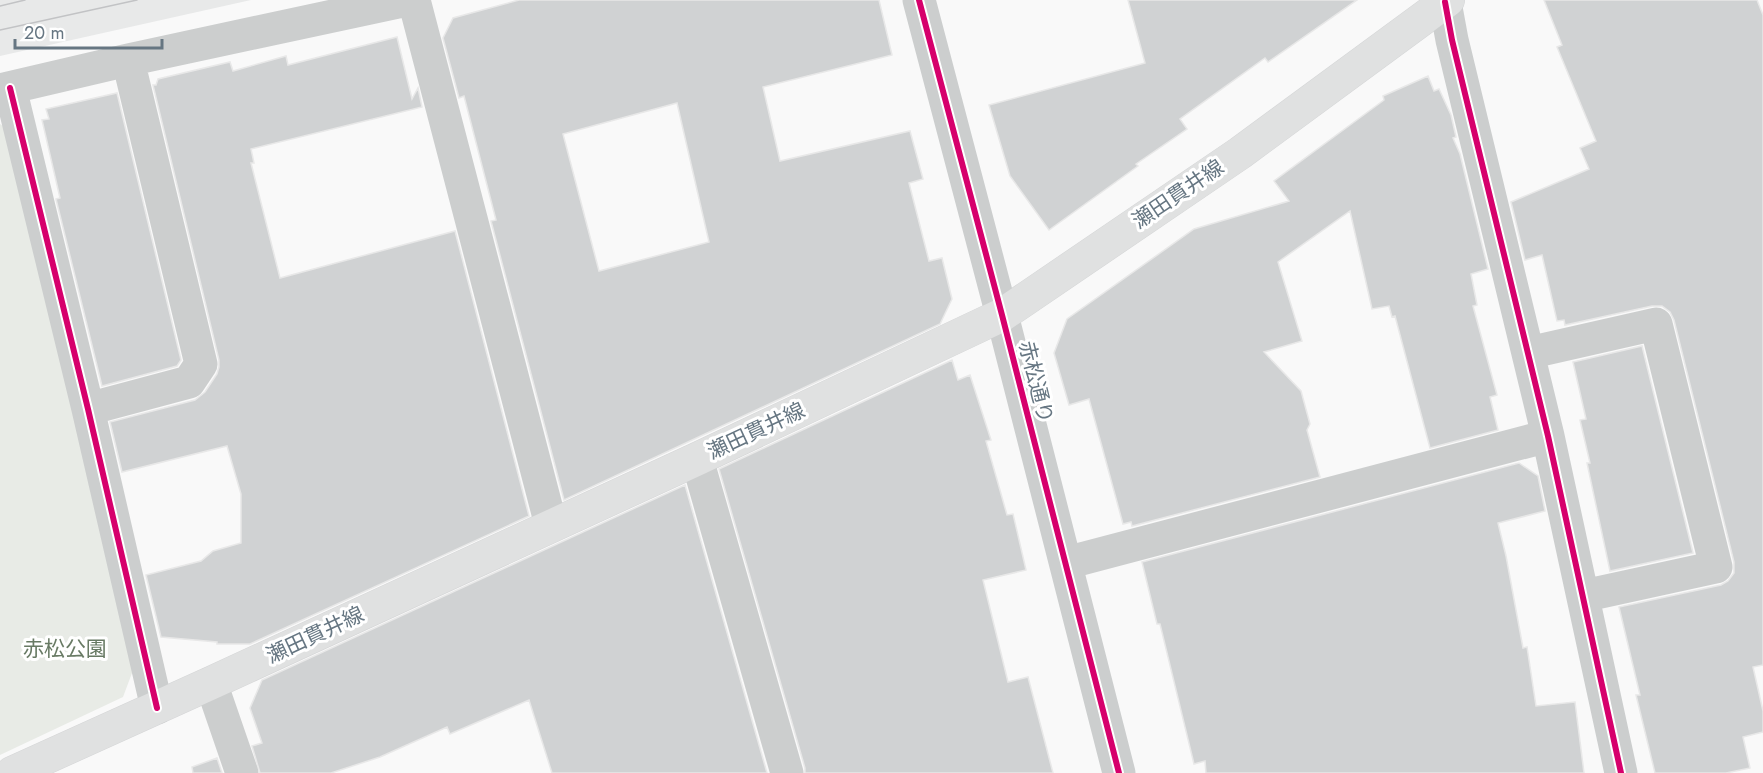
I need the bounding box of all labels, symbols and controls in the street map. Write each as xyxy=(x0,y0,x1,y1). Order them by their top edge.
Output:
scale bar xyxy=(15,12,162,50)
text: 20 m xyxy=(24,20,64,46)
street label: 瀬田貫井線 xyxy=(1126,152,1230,236)
street label: 赤松通り xyxy=(1011,338,1061,426)
street label: 瀬田貫井線 xyxy=(702,395,810,467)
street label: 瀬田貫井線 xyxy=(261,599,369,671)
park label: 赤松公園 xyxy=(23,634,107,664)

